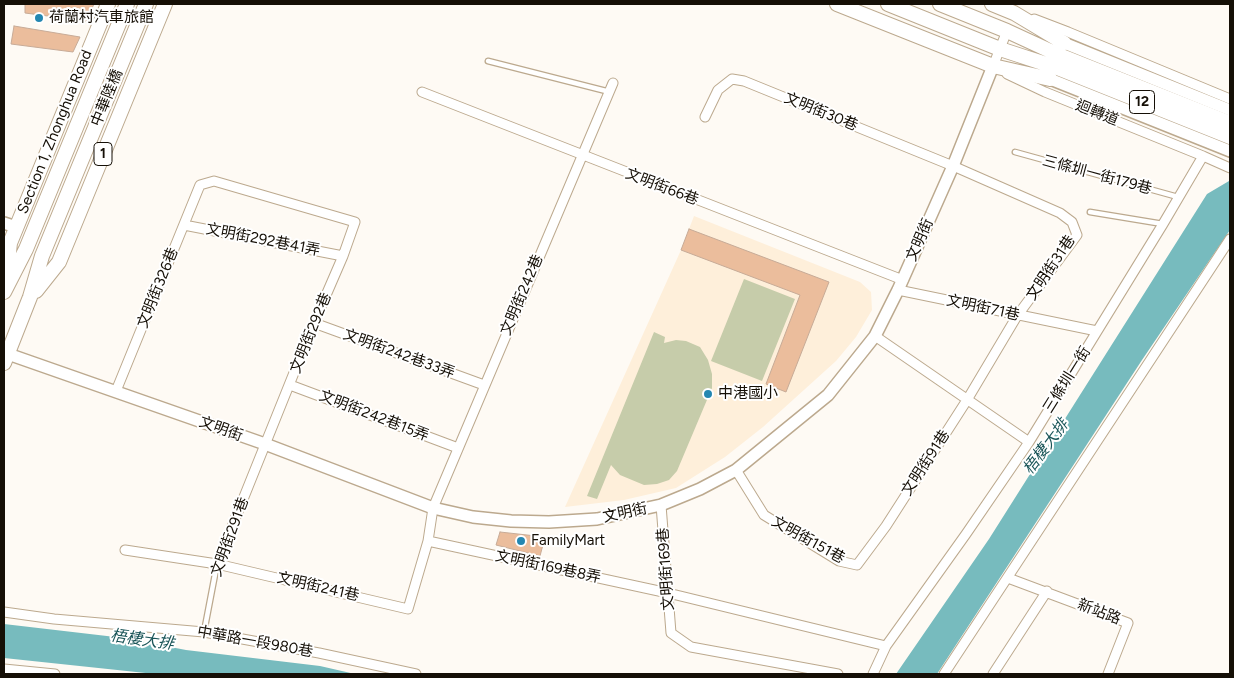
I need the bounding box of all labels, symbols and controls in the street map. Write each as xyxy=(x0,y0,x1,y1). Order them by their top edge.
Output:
place label: 荷蘭村汽車旅館 xyxy=(49,9,154,27)
marker: 荷蘭村汽車旅館 xyxy=(33,12,45,24)
street label: Section 1, Zhonghua Road xyxy=(14,47,96,217)
street label: 中華陸橋 xyxy=(87,67,127,129)
street label: 文明街30巷 xyxy=(782,89,860,135)
road number: 12 xyxy=(1130,90,1154,114)
street label: 迴轉道 xyxy=(1073,96,1121,130)
road number: 1 xyxy=(94,142,112,166)
street label: 三條圳一街179巷 xyxy=(1040,152,1154,198)
street label: 文明街66巷 xyxy=(623,165,701,209)
street label: 文明街 xyxy=(903,216,937,264)
street label: 文明街292巷41弄 xyxy=(204,220,322,260)
street label: 文明街31巷 xyxy=(1023,232,1079,304)
street label: 文明街326巷 xyxy=(134,245,182,331)
street label: 文明街242巷 xyxy=(497,252,547,338)
street label: 文明街292巷 xyxy=(287,290,335,376)
street label: 文明街71巷 xyxy=(945,291,1021,325)
street label: 文明街242巷33弄 xyxy=(341,325,457,383)
street label: 三條圳一街 xyxy=(1039,343,1095,417)
place label: 中港國小 xyxy=(718,385,778,403)
street label: 文明街242巷15弄 xyxy=(317,387,431,445)
marker: 中港國小 xyxy=(702,388,714,400)
street label: 文明街 xyxy=(197,413,245,445)
water label: 梧棲大排 xyxy=(1019,416,1073,478)
street label: 文明街91巷 xyxy=(898,427,954,499)
street label: 文明街291巷 xyxy=(207,495,253,579)
street label: 文明街 xyxy=(601,500,649,526)
street label: 文明街151巷 xyxy=(768,512,848,568)
street label: 文明街169巷 xyxy=(654,527,678,611)
place label: FamilyMart xyxy=(531,532,605,550)
marker: FamilyMart xyxy=(515,535,527,547)
street label: 文明街169巷8弄 xyxy=(494,547,602,587)
street label: 文明街241巷 xyxy=(275,569,361,605)
street label: 新站路 xyxy=(1075,596,1123,628)
street label: 中華路一段980巷 xyxy=(196,623,314,661)
water label: 梧棲大排 xyxy=(109,626,175,654)

